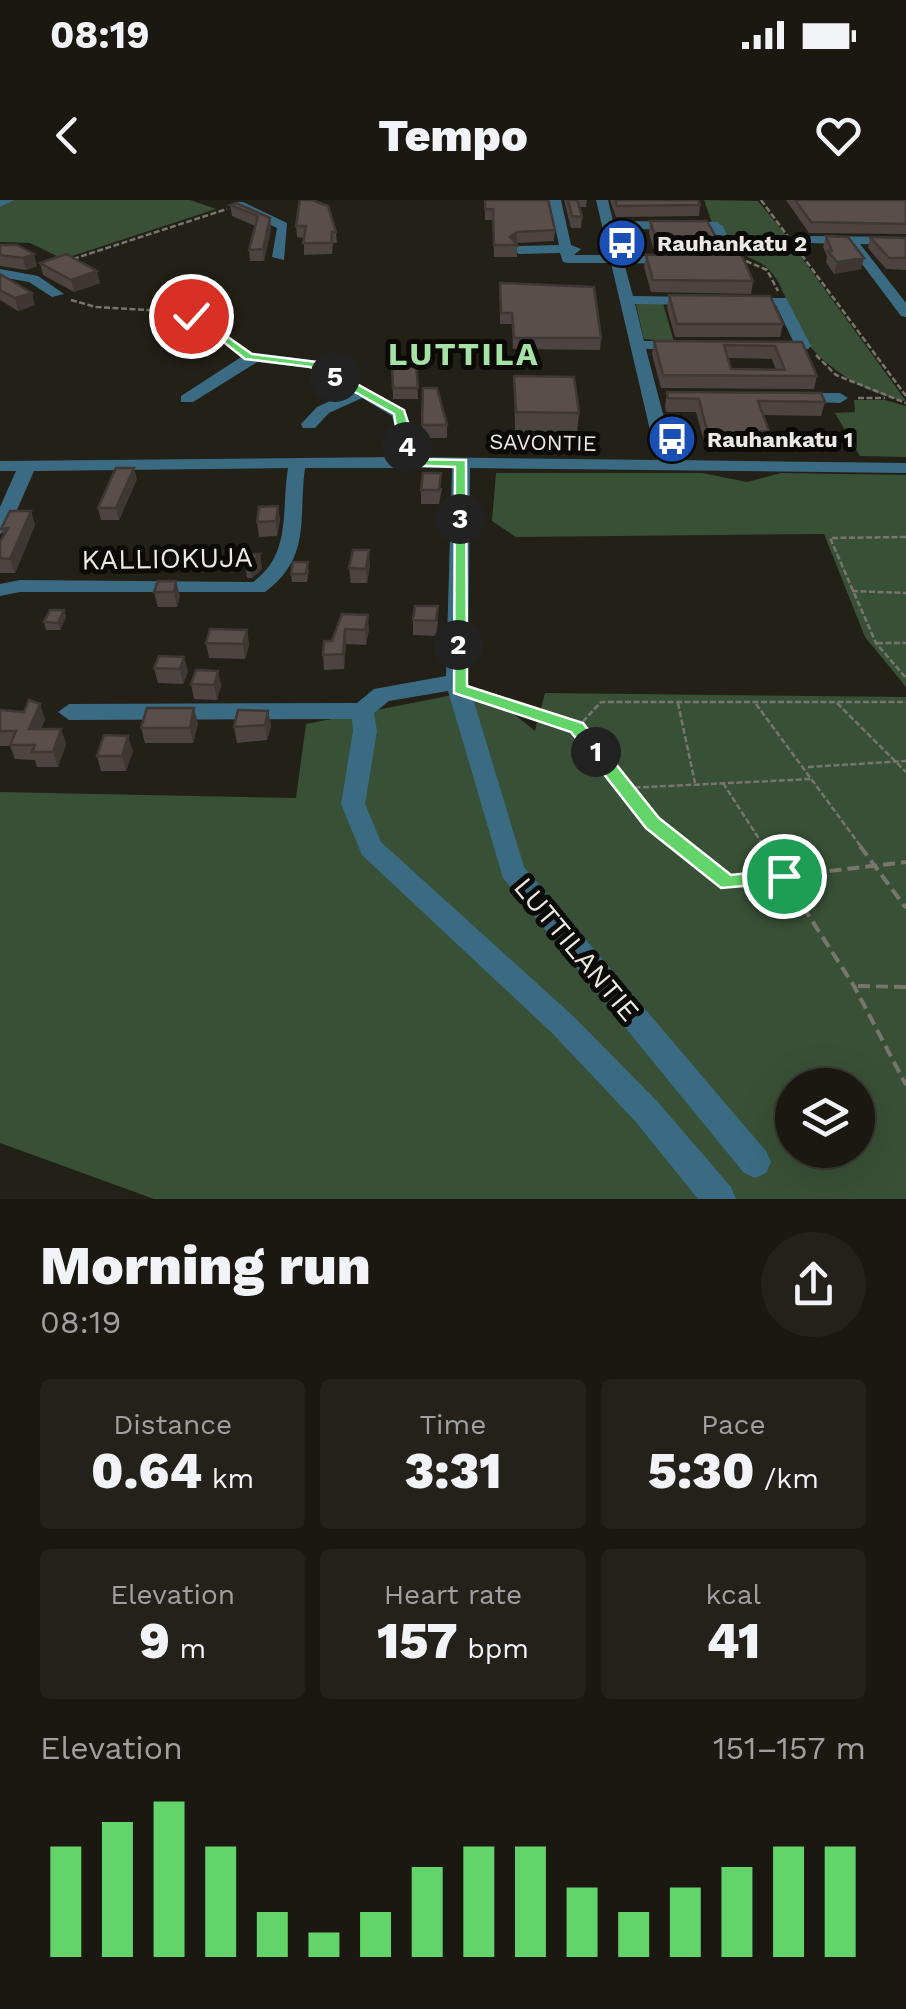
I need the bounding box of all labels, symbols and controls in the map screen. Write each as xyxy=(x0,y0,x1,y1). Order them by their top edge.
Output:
text: 08:19 xyxy=(50,13,150,57)
icon: back xyxy=(40,108,95,163)
icon: heart xyxy=(811,108,866,163)
text: Tempo xyxy=(378,109,528,162)
bus stop icon: Rauhankatu 2 xyxy=(596,217,648,269)
place label: Rauhankatu 2 xyxy=(657,231,807,256)
pin xyxy=(149,274,234,359)
icon: check xyxy=(164,289,219,344)
district label: LUTTILA xyxy=(388,335,540,373)
pin: 5 xyxy=(310,352,360,402)
text: 5 xyxy=(327,360,343,393)
bus stop icon: Rauhankatu 1 xyxy=(646,413,698,465)
pin: 4 xyxy=(382,422,432,472)
place label: Rauhankatu 1 xyxy=(707,427,853,452)
street label: SAVONTIE xyxy=(489,429,597,456)
text: 4 xyxy=(398,430,416,463)
pin: 3 xyxy=(435,494,485,544)
text: 3 xyxy=(452,502,468,535)
street label: KALLIOKUJA xyxy=(81,541,253,576)
pin: 2 xyxy=(433,620,483,670)
text: 2 xyxy=(450,628,466,661)
pin: 1 xyxy=(571,727,621,777)
text: 1 xyxy=(590,735,602,768)
pin xyxy=(742,834,827,919)
icon: arrive xyxy=(757,849,812,904)
street label: LUTTILANTIE xyxy=(507,871,646,1028)
map controls xyxy=(775,1068,875,1168)
button: layers xyxy=(775,1068,875,1168)
button: share xyxy=(761,1232,866,1337)
text: Morning run xyxy=(40,1233,371,1297)
text: 08:19 xyxy=(40,1303,121,1341)
text: Distance xyxy=(113,1408,232,1441)
text: Time xyxy=(420,1408,486,1441)
text: Pace xyxy=(701,1408,766,1441)
text: 0.64 xyxy=(91,1441,202,1500)
text: 3:31 xyxy=(404,1441,502,1500)
text: 5:30 xyxy=(648,1441,755,1500)
text: km xyxy=(202,1462,254,1495)
text: /km xyxy=(755,1462,819,1495)
text: Elevation xyxy=(110,1578,235,1611)
text: Heart rate xyxy=(384,1578,522,1611)
text: kcal xyxy=(706,1578,761,1611)
text: 9 xyxy=(139,1611,170,1670)
text: 157 xyxy=(377,1611,458,1670)
text: 41 xyxy=(706,1611,760,1670)
text: m xyxy=(170,1632,206,1665)
text: bpm xyxy=(458,1632,529,1665)
text: Elevation xyxy=(40,1729,183,1767)
text: 151–157 m xyxy=(713,1729,866,1767)

